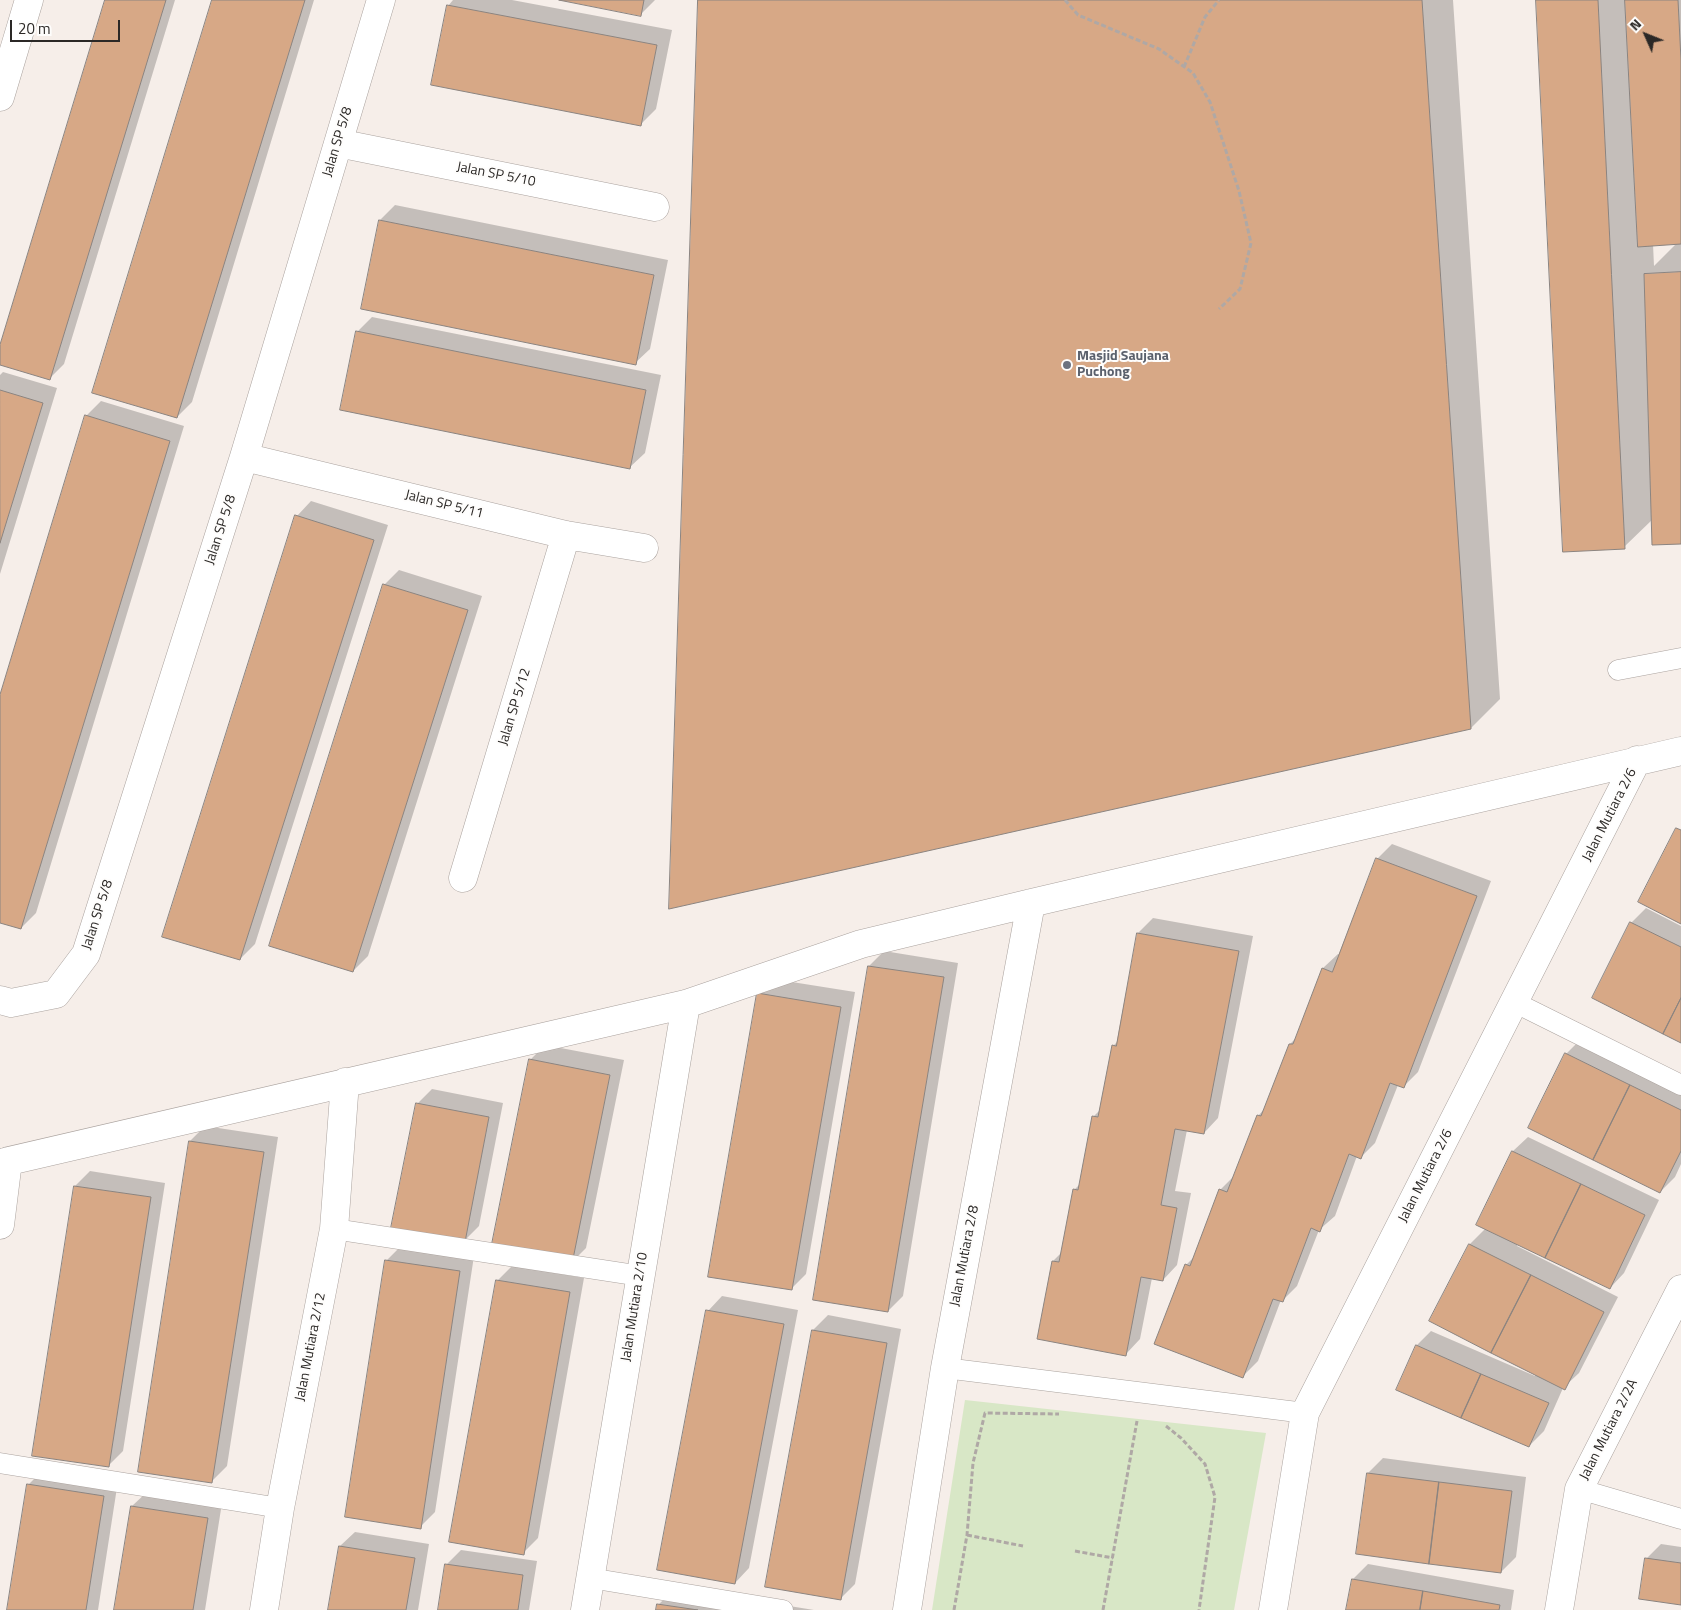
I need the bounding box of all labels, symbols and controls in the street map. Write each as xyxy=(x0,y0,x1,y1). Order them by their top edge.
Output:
scale bar xyxy=(12,10,122,42)
north arrow xyxy=(1621,10,1671,60)
text: N xyxy=(1624,13,1646,35)
text: 20 m xyxy=(18,17,51,40)
street label: Jalan SP 5/8 xyxy=(319,105,357,179)
street label: Jalan SP 5/10 xyxy=(455,159,537,191)
place label: Masjid Saujana Puchong xyxy=(1077,349,1169,382)
marker: Masjid Saujana Puchong xyxy=(1061,359,1073,371)
street label: Jalan SP 5/11 xyxy=(403,487,485,523)
street label: Jalan SP 5/8 xyxy=(202,493,240,567)
street label: Jalan SP 5/12 xyxy=(495,666,535,748)
street label: Jalan Mutiara 2/6 xyxy=(1579,766,1641,864)
street label: Jalan SP 5/8 xyxy=(79,878,117,952)
street label: Jalan Mutiara 2/6 xyxy=(1395,1127,1457,1225)
street label: Jalan Mutiara 2/8 xyxy=(947,1204,983,1308)
street label: Jalan Mutiara 2/10 xyxy=(618,1251,652,1363)
street label: Jalan Mutiara 2/12 xyxy=(292,1291,330,1403)
street label: Jalan Mutiara 2/2A xyxy=(1576,1377,1642,1483)

